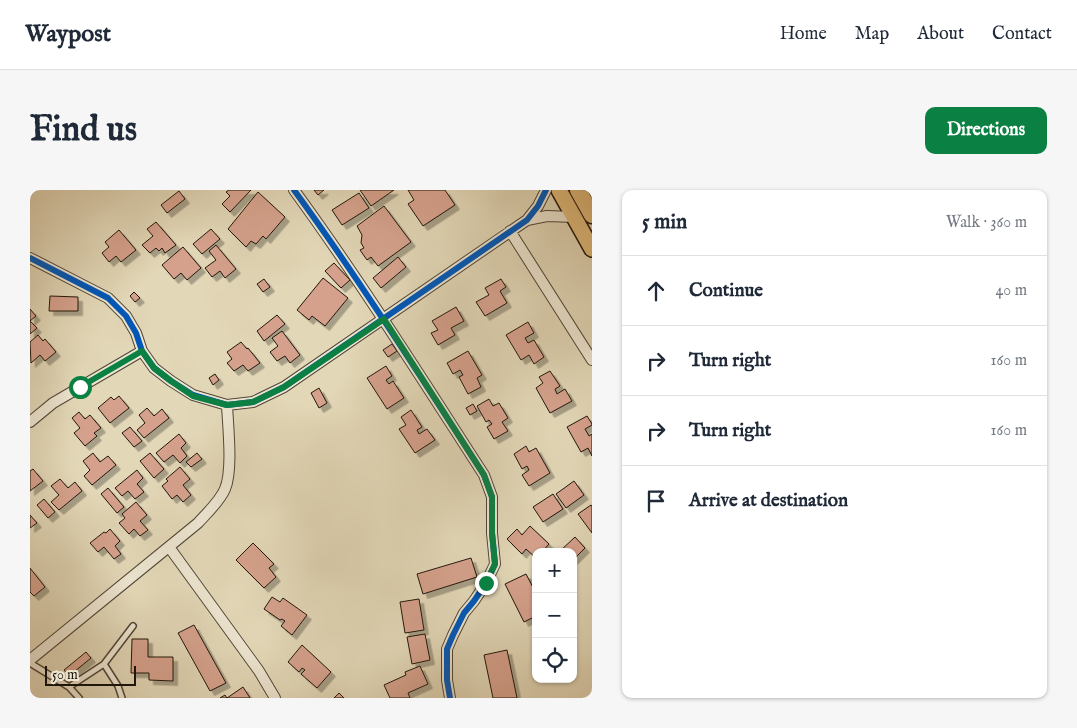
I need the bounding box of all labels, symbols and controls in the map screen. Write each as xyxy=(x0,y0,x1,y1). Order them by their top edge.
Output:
text: Waypost xyxy=(25,19,111,50)
text: Home xyxy=(780,23,827,46)
text: Map xyxy=(855,23,889,46)
text: About xyxy=(917,23,964,46)
text: Contact xyxy=(992,23,1052,46)
button: Directions xyxy=(925,107,1047,154)
text: Find us xyxy=(30,108,137,153)
text: 5 min xyxy=(642,209,687,236)
text: Walk · 360 m xyxy=(946,213,1027,233)
icon: ahead xyxy=(642,277,670,305)
text: Continue xyxy=(689,279,763,303)
text: 40 m xyxy=(995,281,1027,301)
icon: right xyxy=(642,347,670,375)
text: Turn right xyxy=(689,349,771,373)
text: 160 m xyxy=(991,351,1027,371)
route start xyxy=(69,376,92,399)
icon: right xyxy=(642,417,670,445)
text: Turn right xyxy=(689,419,771,443)
text: 160 m xyxy=(991,421,1027,441)
icon: arrive xyxy=(642,487,670,515)
text: Arrive at destination xyxy=(689,489,848,513)
map controls xyxy=(532,548,577,683)
button: + xyxy=(532,548,577,593)
route end xyxy=(475,572,498,595)
button: − xyxy=(532,593,577,638)
button: locate xyxy=(532,638,577,683)
scale bar xyxy=(45,663,136,686)
text: 50 m xyxy=(52,666,78,684)

